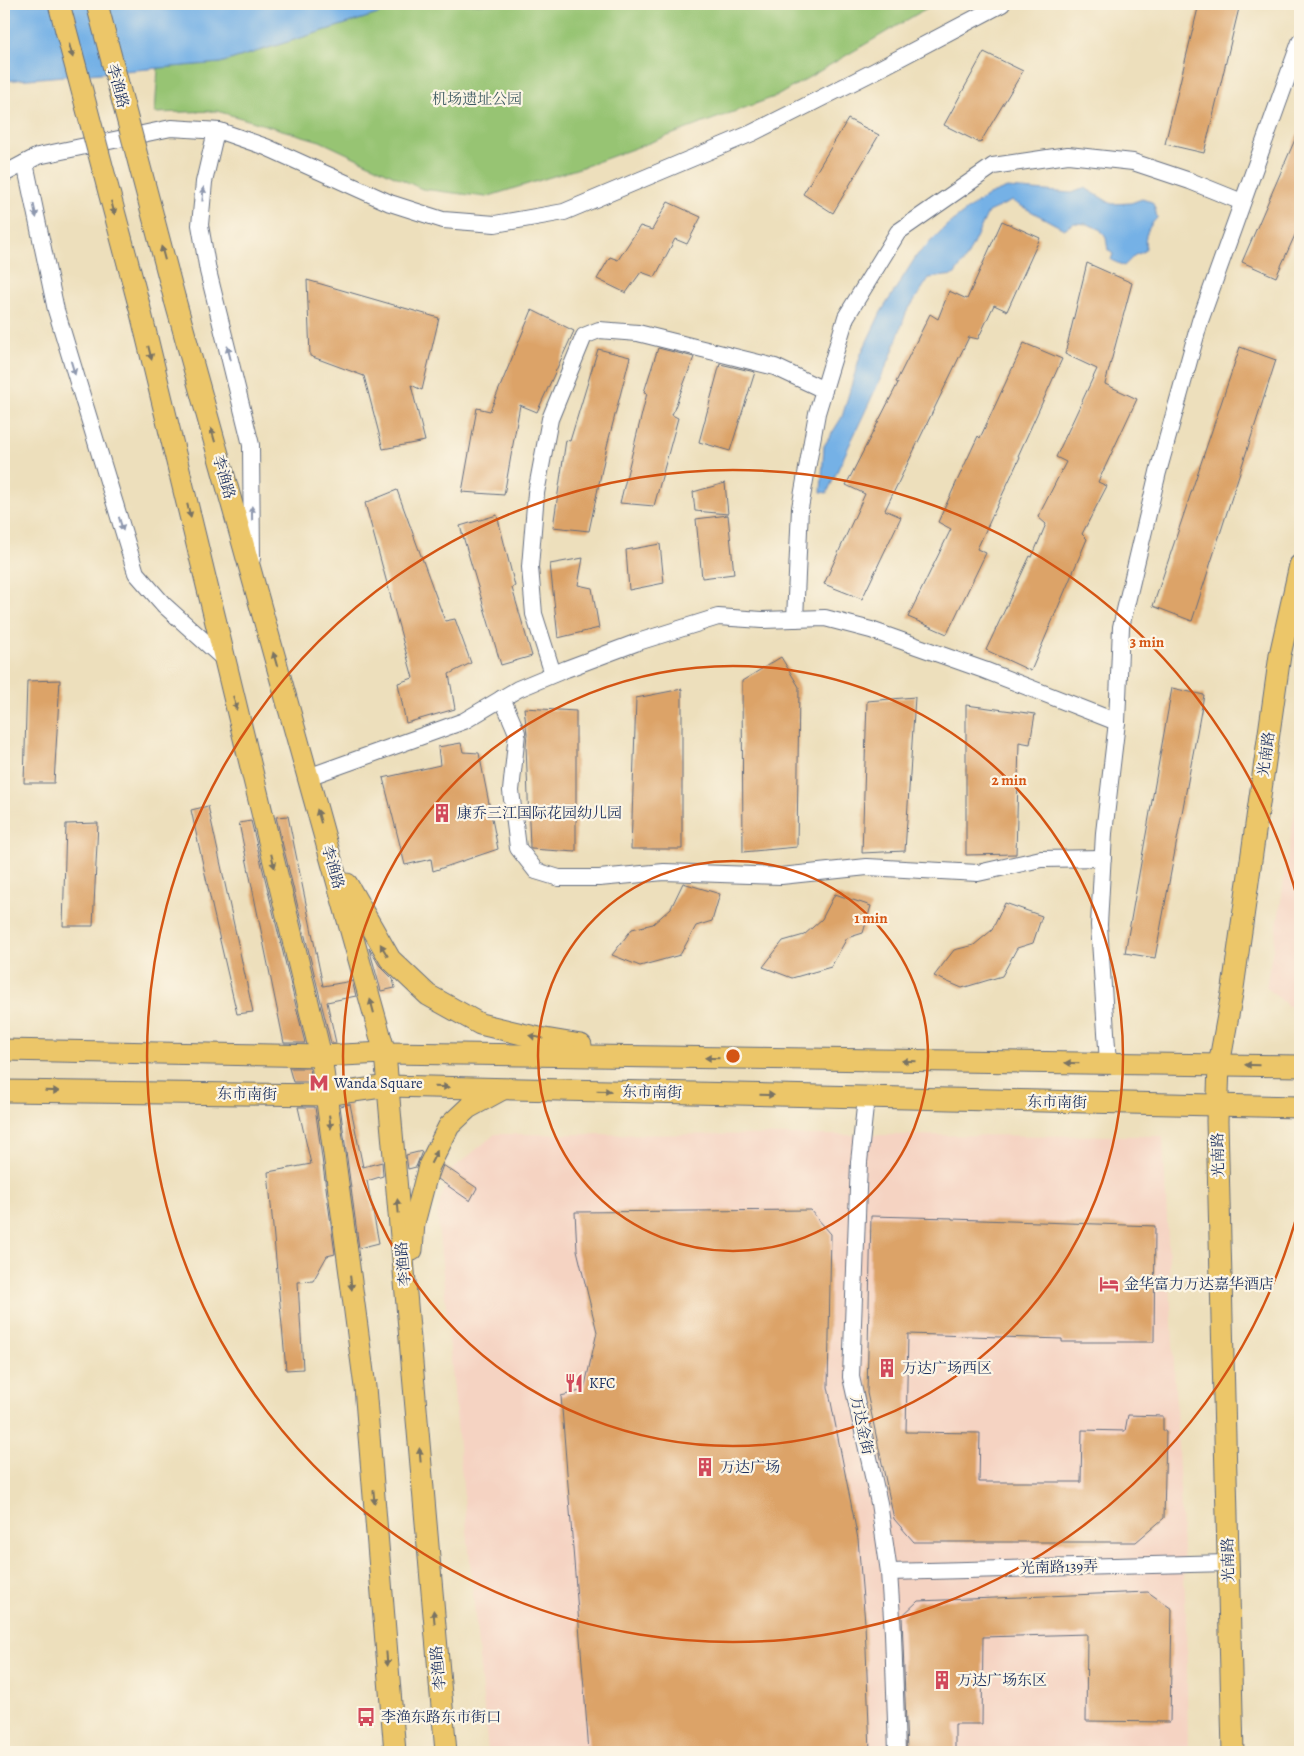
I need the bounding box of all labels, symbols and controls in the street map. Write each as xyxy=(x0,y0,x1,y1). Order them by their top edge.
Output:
one-way arrow xyxy=(67,43,75,58)
street label: 李渔路 xyxy=(103,62,133,110)
park label: 机场遗址公园 xyxy=(432,89,522,109)
one-way arrow xyxy=(199,185,207,201)
one-way arrow xyxy=(109,200,117,215)
one-way arrow xyxy=(31,203,39,218)
one-way arrow xyxy=(158,245,166,260)
one-way arrow xyxy=(147,345,155,360)
one-way arrow xyxy=(225,345,233,360)
one-way arrow xyxy=(70,361,78,376)
one-way arrow xyxy=(208,428,216,443)
street label: 李渔路 xyxy=(208,453,240,501)
one-way arrow xyxy=(185,503,193,518)
one-way arrow xyxy=(248,504,256,520)
one-way arrow xyxy=(117,516,125,531)
text: 3 min xyxy=(1130,632,1165,652)
one-way arrow xyxy=(271,652,279,667)
one-way arrow xyxy=(231,695,239,710)
street label: 光南路 xyxy=(1253,730,1279,778)
text: 2 min xyxy=(991,770,1027,790)
building icon: 康乔三江国际花园幼儿园 xyxy=(431,802,453,824)
place label: 康乔三江国际花园幼儿园 xyxy=(457,803,622,823)
one-way arrow xyxy=(314,808,322,823)
street label: 李渔路 xyxy=(317,843,349,891)
one-way arrow xyxy=(270,853,278,868)
text: 1 min xyxy=(854,908,888,928)
one-way arrow xyxy=(380,943,389,956)
one-way arrow xyxy=(367,998,375,1013)
one-way arrow xyxy=(528,1033,543,1041)
centre of rings xyxy=(724,1047,742,1065)
one-way arrow xyxy=(703,1054,719,1062)
one-way arrow xyxy=(901,1056,917,1064)
one-way arrow xyxy=(1063,1059,1079,1067)
one-way arrow xyxy=(1243,1061,1259,1069)
metro station icon: Wanda Square xyxy=(308,1072,330,1094)
place label: Wanda Square xyxy=(333,1073,423,1093)
street label: 东市南街 xyxy=(622,1081,682,1103)
street label: 东市南街 xyxy=(217,1083,277,1105)
one-way arrow xyxy=(434,1084,450,1092)
one-way arrow xyxy=(45,1087,61,1095)
one-way arrow xyxy=(597,1088,613,1096)
one-way arrow xyxy=(759,1091,775,1099)
street label: 东市南街 xyxy=(1027,1091,1087,1113)
one-way arrow xyxy=(326,1114,334,1130)
street label: 光南路 xyxy=(1208,1132,1228,1178)
one-way arrow xyxy=(430,1150,438,1164)
one-way arrow xyxy=(394,1197,402,1213)
street label: 李渔路 xyxy=(391,1241,415,1287)
hotel icon: 金华富力万达嘉华酒店 xyxy=(1098,1273,1120,1295)
place label: 金华富力万达嘉华酒店 xyxy=(1124,1274,1274,1294)
one-way arrow xyxy=(347,1275,355,1291)
building icon: 万达广场西区 xyxy=(876,1357,898,1379)
place label: 万达广场西区 xyxy=(902,1358,992,1378)
restaurant icon: KFC xyxy=(563,1372,585,1394)
place label: KFC xyxy=(589,1373,615,1393)
street label: 万达金街 xyxy=(846,1394,878,1456)
one-way arrow xyxy=(416,1446,424,1462)
building icon: 万达广场 xyxy=(694,1456,716,1478)
place label: 万达广场 xyxy=(720,1457,780,1477)
one-way arrow xyxy=(370,1489,378,1505)
street label: 光南路 xyxy=(1218,1537,1238,1583)
street label: 光南路139弄 xyxy=(1020,1556,1098,1578)
one-way arrow xyxy=(430,1608,438,1624)
street label: 李渔路 xyxy=(426,1645,450,1691)
one-way arrow xyxy=(383,1651,391,1667)
building icon: 万达广场东区 xyxy=(931,1669,953,1691)
place label: 万达广场东区 xyxy=(957,1670,1047,1690)
bus stop icon: 李渔东路东市街口 xyxy=(355,1706,377,1728)
place label: 李渔东路东市街口 xyxy=(381,1707,501,1727)

